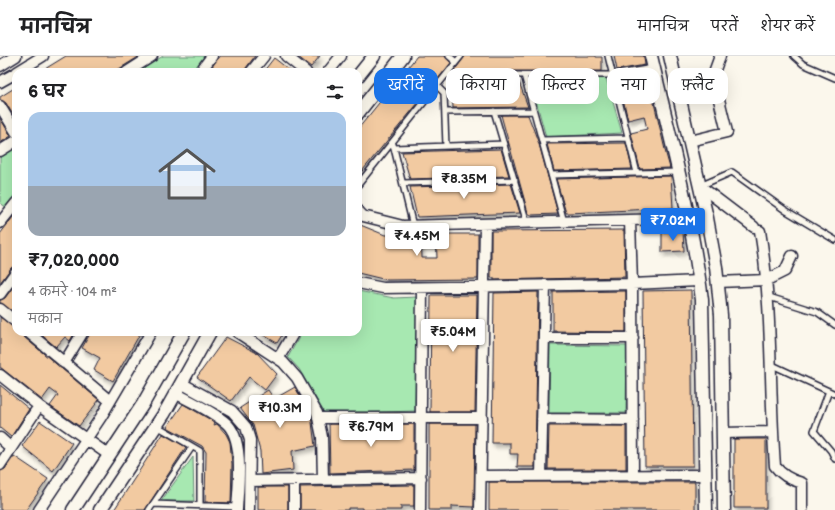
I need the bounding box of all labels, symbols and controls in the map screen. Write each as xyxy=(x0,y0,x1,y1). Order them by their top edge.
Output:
text: मानचित्र xyxy=(20,16,91,39)
text: मानचित्र xyxy=(637,18,689,35)
text: परतें xyxy=(711,18,738,35)
text: शेयर करें xyxy=(760,18,815,35)
chip: खरीदें xyxy=(374,68,438,104)
chip: किराया xyxy=(446,68,520,104)
chip: फ़िल्टर xyxy=(528,68,599,104)
chip: नया xyxy=(607,68,660,104)
chip: फ़्लैट xyxy=(668,68,728,104)
icon: filters xyxy=(324,81,346,103)
text: 6 घर xyxy=(28,82,66,102)
icon: home xyxy=(151,138,223,210)
pin: ₹8.35M xyxy=(431,166,497,200)
text: ₹8.35M xyxy=(441,171,487,187)
pin: ₹7.02M xyxy=(640,208,706,242)
text: ₹7.02M xyxy=(650,213,696,229)
pin: ₹4.45M xyxy=(384,223,450,257)
text: ₹4.45M xyxy=(394,228,440,244)
text: ₹7,020,000 xyxy=(28,251,119,271)
text: 4 कमरे · 104 m² xyxy=(28,284,117,300)
text: मकान xyxy=(28,311,62,327)
pin: ₹5.04M xyxy=(420,319,486,353)
text: ₹5.04M xyxy=(430,324,476,340)
pin: ₹10.3M xyxy=(247,395,313,429)
text: ₹10.3M xyxy=(258,400,302,416)
pin: ₹6.79M xyxy=(338,414,404,448)
text: ₹6.79M xyxy=(348,419,394,435)

